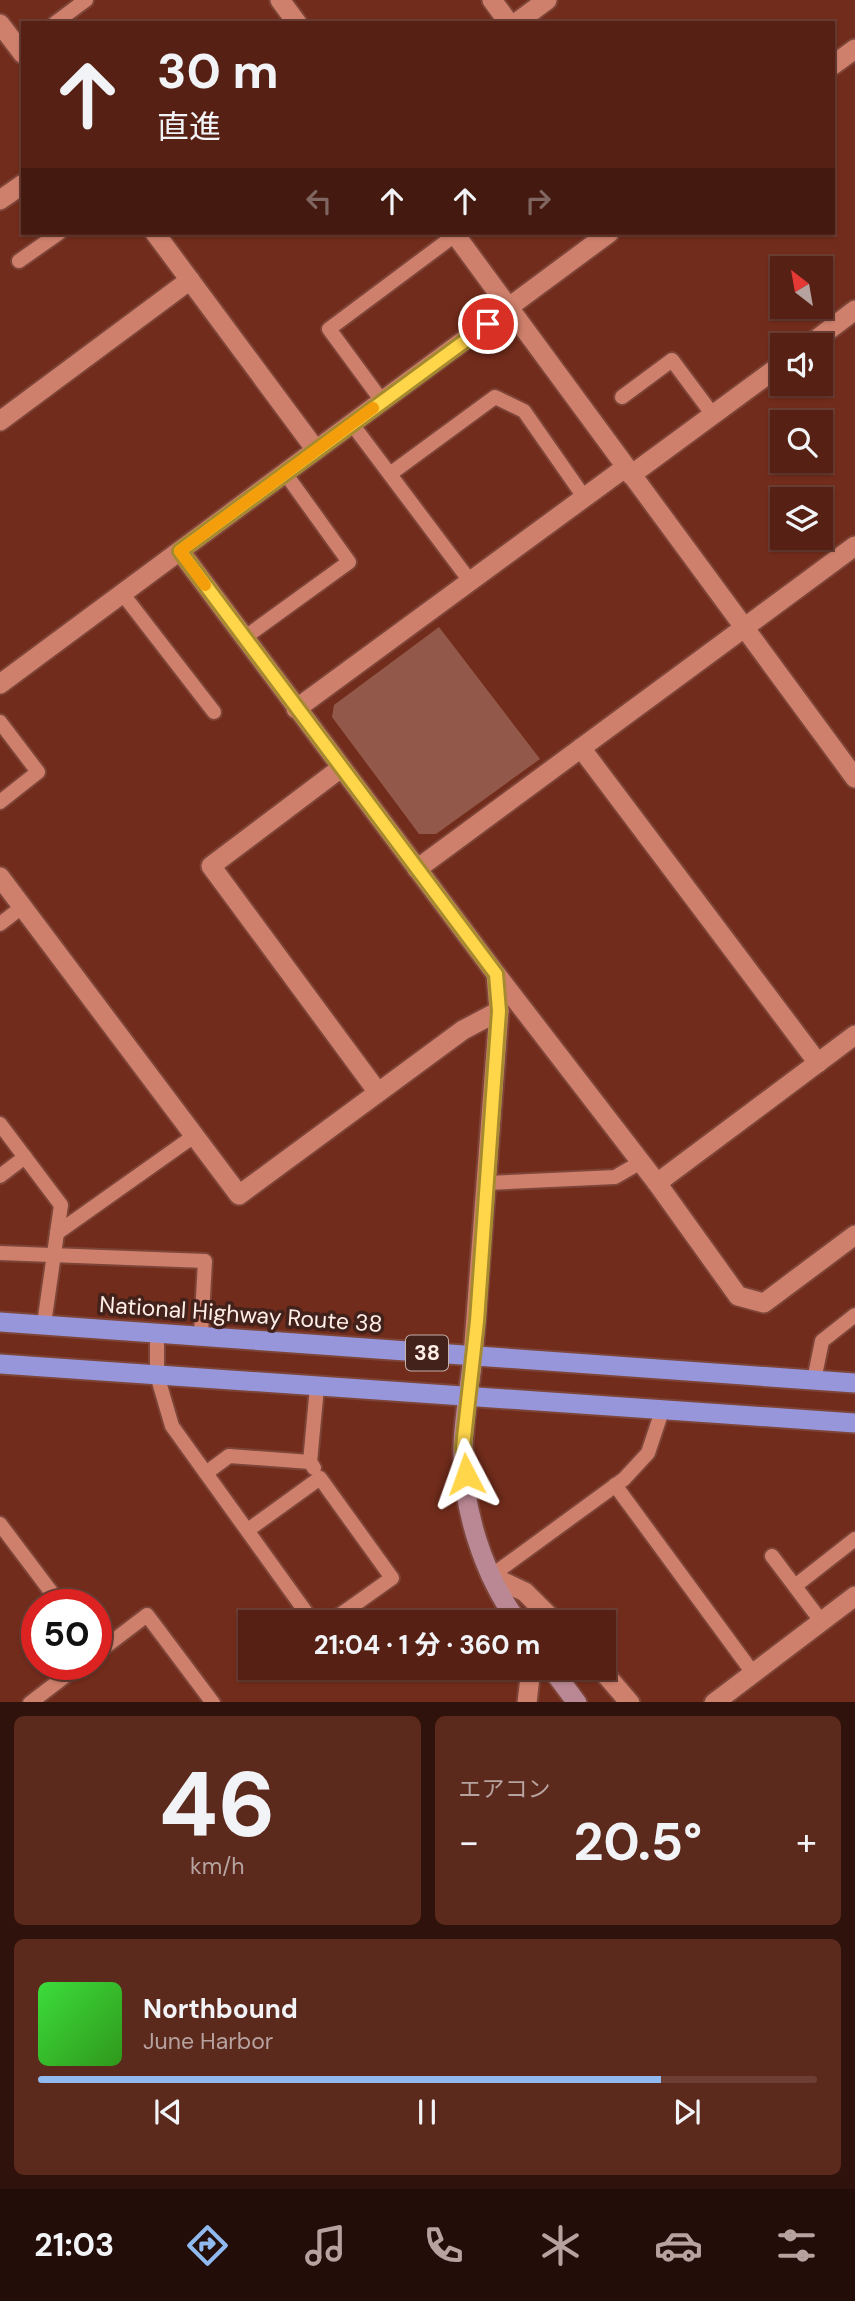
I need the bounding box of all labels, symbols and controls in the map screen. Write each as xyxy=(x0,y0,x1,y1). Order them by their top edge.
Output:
text: 30 m xyxy=(157,39,279,103)
icon: ahead xyxy=(42,49,133,140)
text: 直進 xyxy=(157,106,221,148)
icon: left xyxy=(300,182,338,220)
icon: ahead xyxy=(373,182,411,220)
icon: ahead xyxy=(446,182,484,220)
icon: right xyxy=(519,182,557,220)
north arrow xyxy=(770,256,833,318)
map controls xyxy=(770,256,833,550)
pin xyxy=(458,294,518,354)
icon: arrive xyxy=(469,305,507,343)
button: sound xyxy=(770,333,833,396)
button: search xyxy=(770,410,833,473)
button: layers xyxy=(770,487,833,550)
street label: National Highway Route 38 xyxy=(98,1289,384,1339)
road number: 38 xyxy=(406,1336,448,1370)
position arrow xyxy=(429,1437,503,1511)
speed limit sign: 50 xyxy=(21,1589,112,1680)
text: 21:04 · 1 分 · 360 m xyxy=(314,1628,540,1662)
text: 46 xyxy=(159,1746,276,1864)
text: エアコン xyxy=(459,1774,551,1804)
text: 20.5° xyxy=(573,1808,702,1876)
text: − xyxy=(459,1817,479,1867)
text: + xyxy=(796,1817,817,1867)
text: km/h xyxy=(190,1851,244,1881)
text: Northbound xyxy=(143,1992,298,2026)
text: June Harbor xyxy=(143,2026,273,2056)
icon: previous xyxy=(149,2093,187,2131)
icon: pause xyxy=(408,2093,446,2131)
icon: next xyxy=(668,2093,706,2131)
icon: directions xyxy=(183,2221,232,2270)
icon: music xyxy=(301,2221,350,2270)
icon: phone xyxy=(419,2221,468,2270)
icon: climate xyxy=(536,2221,585,2270)
icon: car xyxy=(654,2221,703,2270)
icon: filters xyxy=(772,2221,821,2270)
text: 21:03 xyxy=(34,2224,114,2266)

